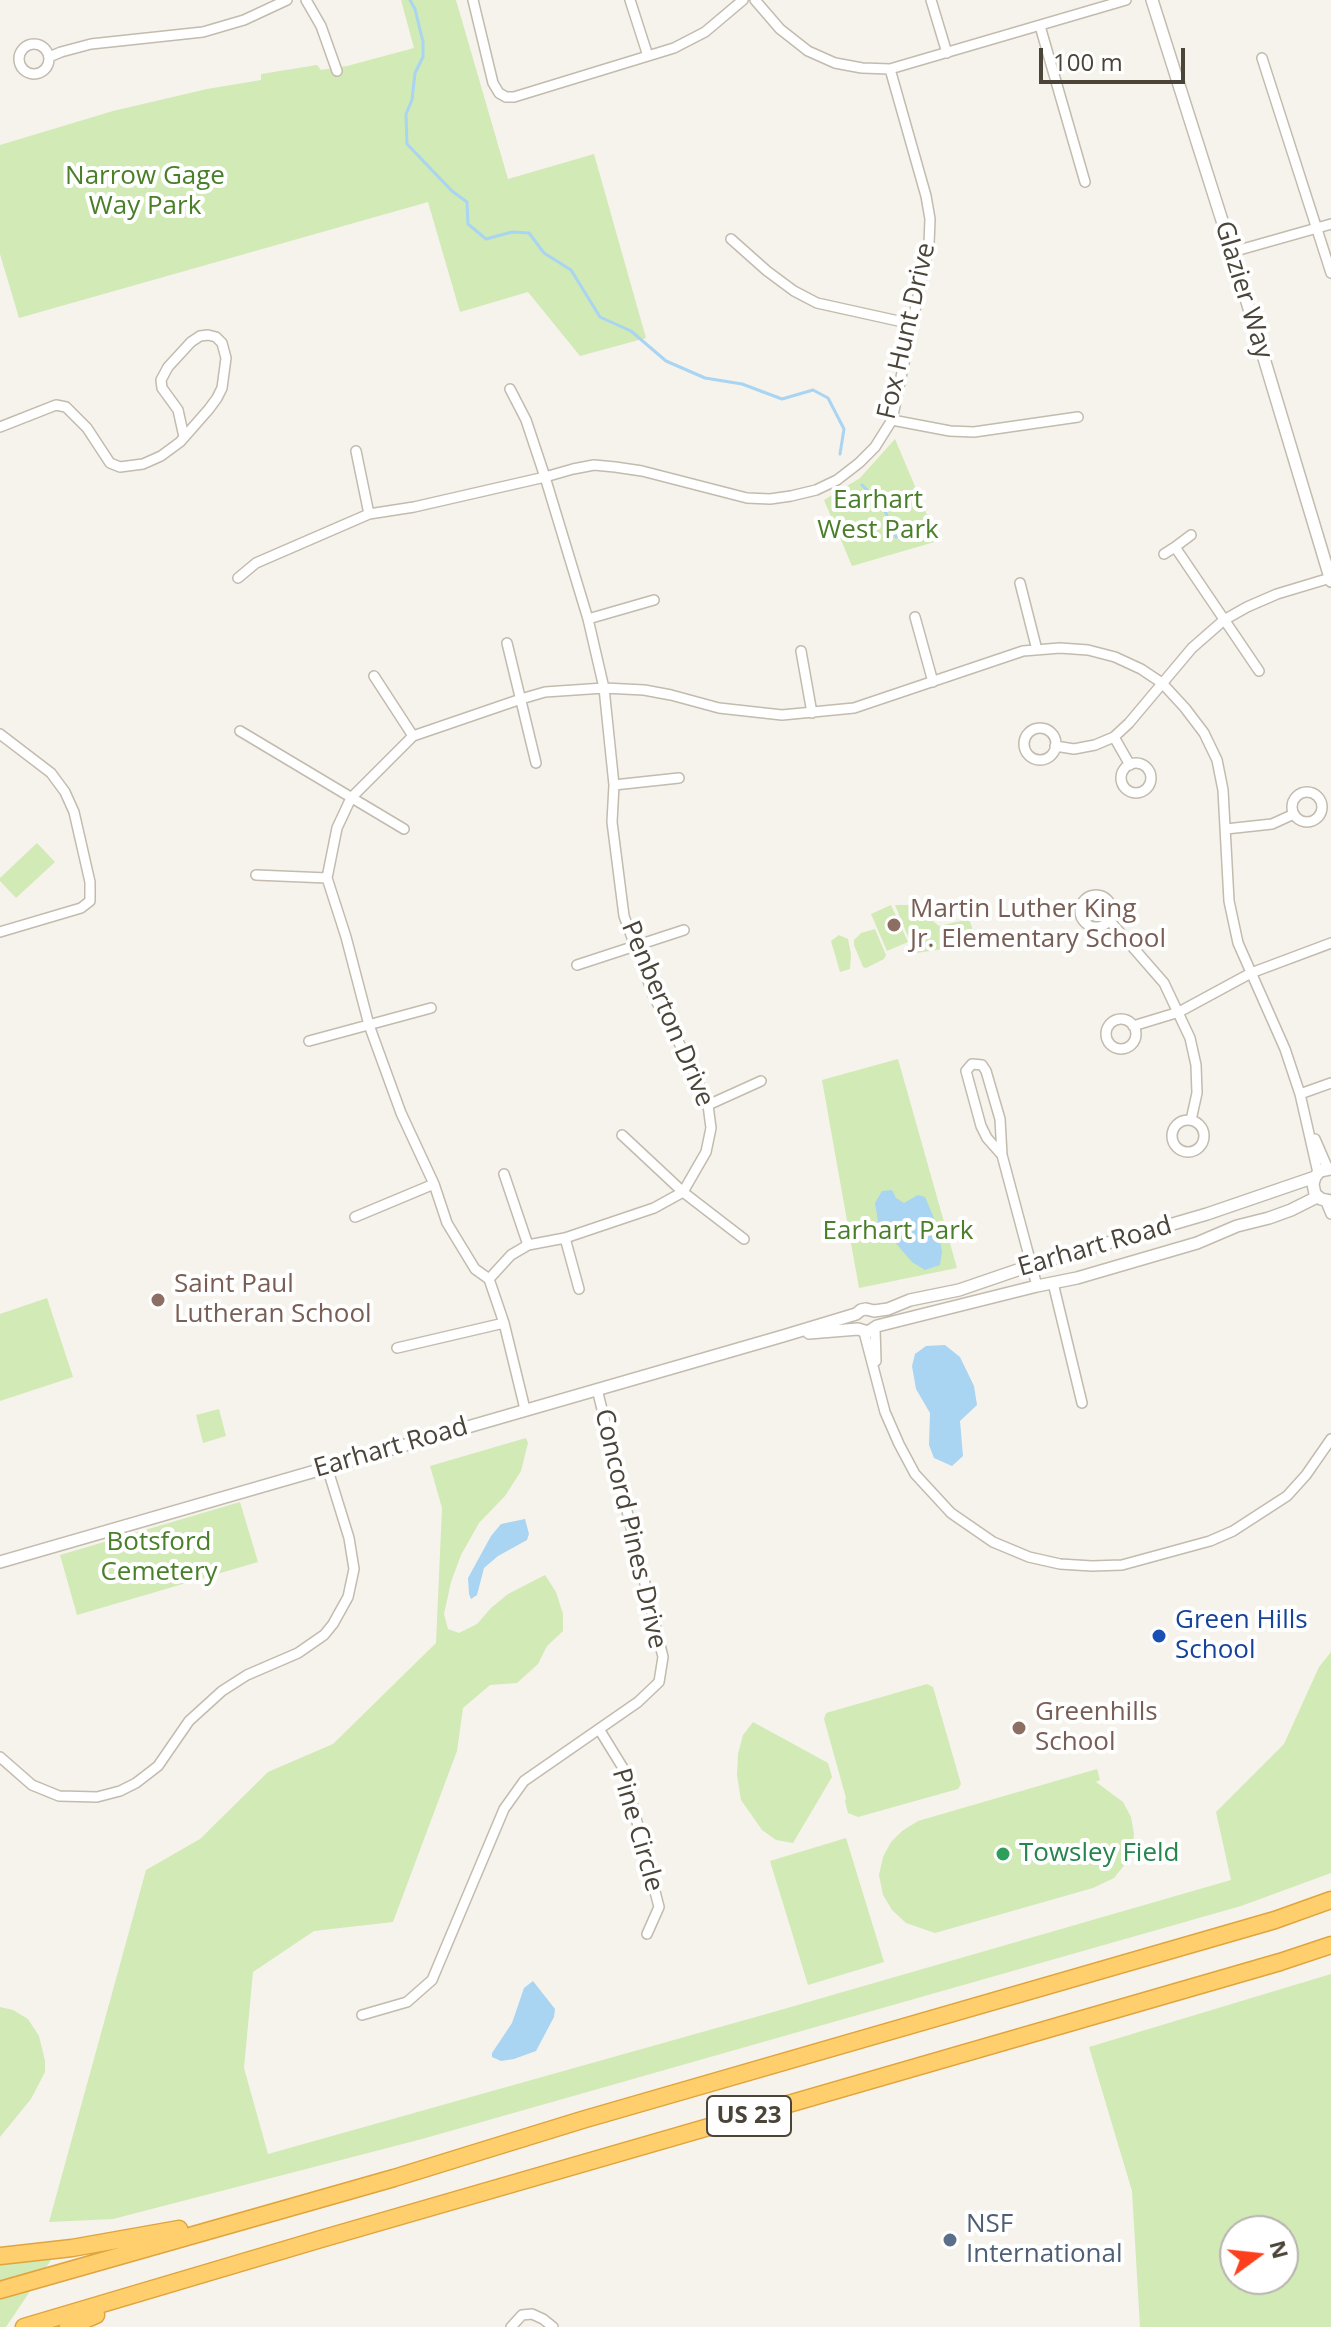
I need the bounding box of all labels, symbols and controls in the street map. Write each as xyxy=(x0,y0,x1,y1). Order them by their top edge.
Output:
scale bar xyxy=(1043,32,1189,82)
text: 100 m xyxy=(1053,45,1123,78)
park label: Narrow Gage Way Park xyxy=(65,161,225,222)
street label: Glazier Way xyxy=(1207,217,1279,363)
street label: Fox Hunt Drive xyxy=(872,240,942,422)
park label: Earhart West Park xyxy=(817,485,939,546)
place label: Martin Luther King Jr. Elementary School xyxy=(910,894,1166,956)
marker: Martin Luther King Jr. Elementary School xyxy=(885,916,903,934)
street label: Penberton Drive xyxy=(614,917,720,1111)
street label: Earhart Road xyxy=(1014,1210,1176,1284)
park label: Earhart Park xyxy=(823,1216,973,1248)
place label: Saint Paul Lutheran School xyxy=(174,1269,372,1330)
marker: Saint Paul Lutheran School xyxy=(149,1291,167,1309)
street label: Concord Pines Drive xyxy=(587,1406,673,1652)
street label: Earhart Road xyxy=(310,1411,472,1485)
park label: Botsford Cemetery xyxy=(100,1527,218,1588)
place label: Green Hills School xyxy=(1175,1605,1308,1666)
marker: Green Hills School xyxy=(1150,1627,1168,1645)
place label: Greenhills School xyxy=(1035,1697,1158,1758)
marker: Greenhills School xyxy=(1010,1719,1028,1737)
street label: Pine Circle xyxy=(605,1765,669,1895)
place label: Towsley Field xyxy=(1019,1838,1179,1870)
marker: Towsley Field xyxy=(994,1845,1012,1863)
road number: US 23 xyxy=(707,2096,791,2136)
place label: NSF International xyxy=(966,2209,1123,2270)
north arrow xyxy=(1219,2215,1299,2295)
marker: NSF International xyxy=(941,2231,959,2249)
text: N xyxy=(1263,2237,1297,2262)

